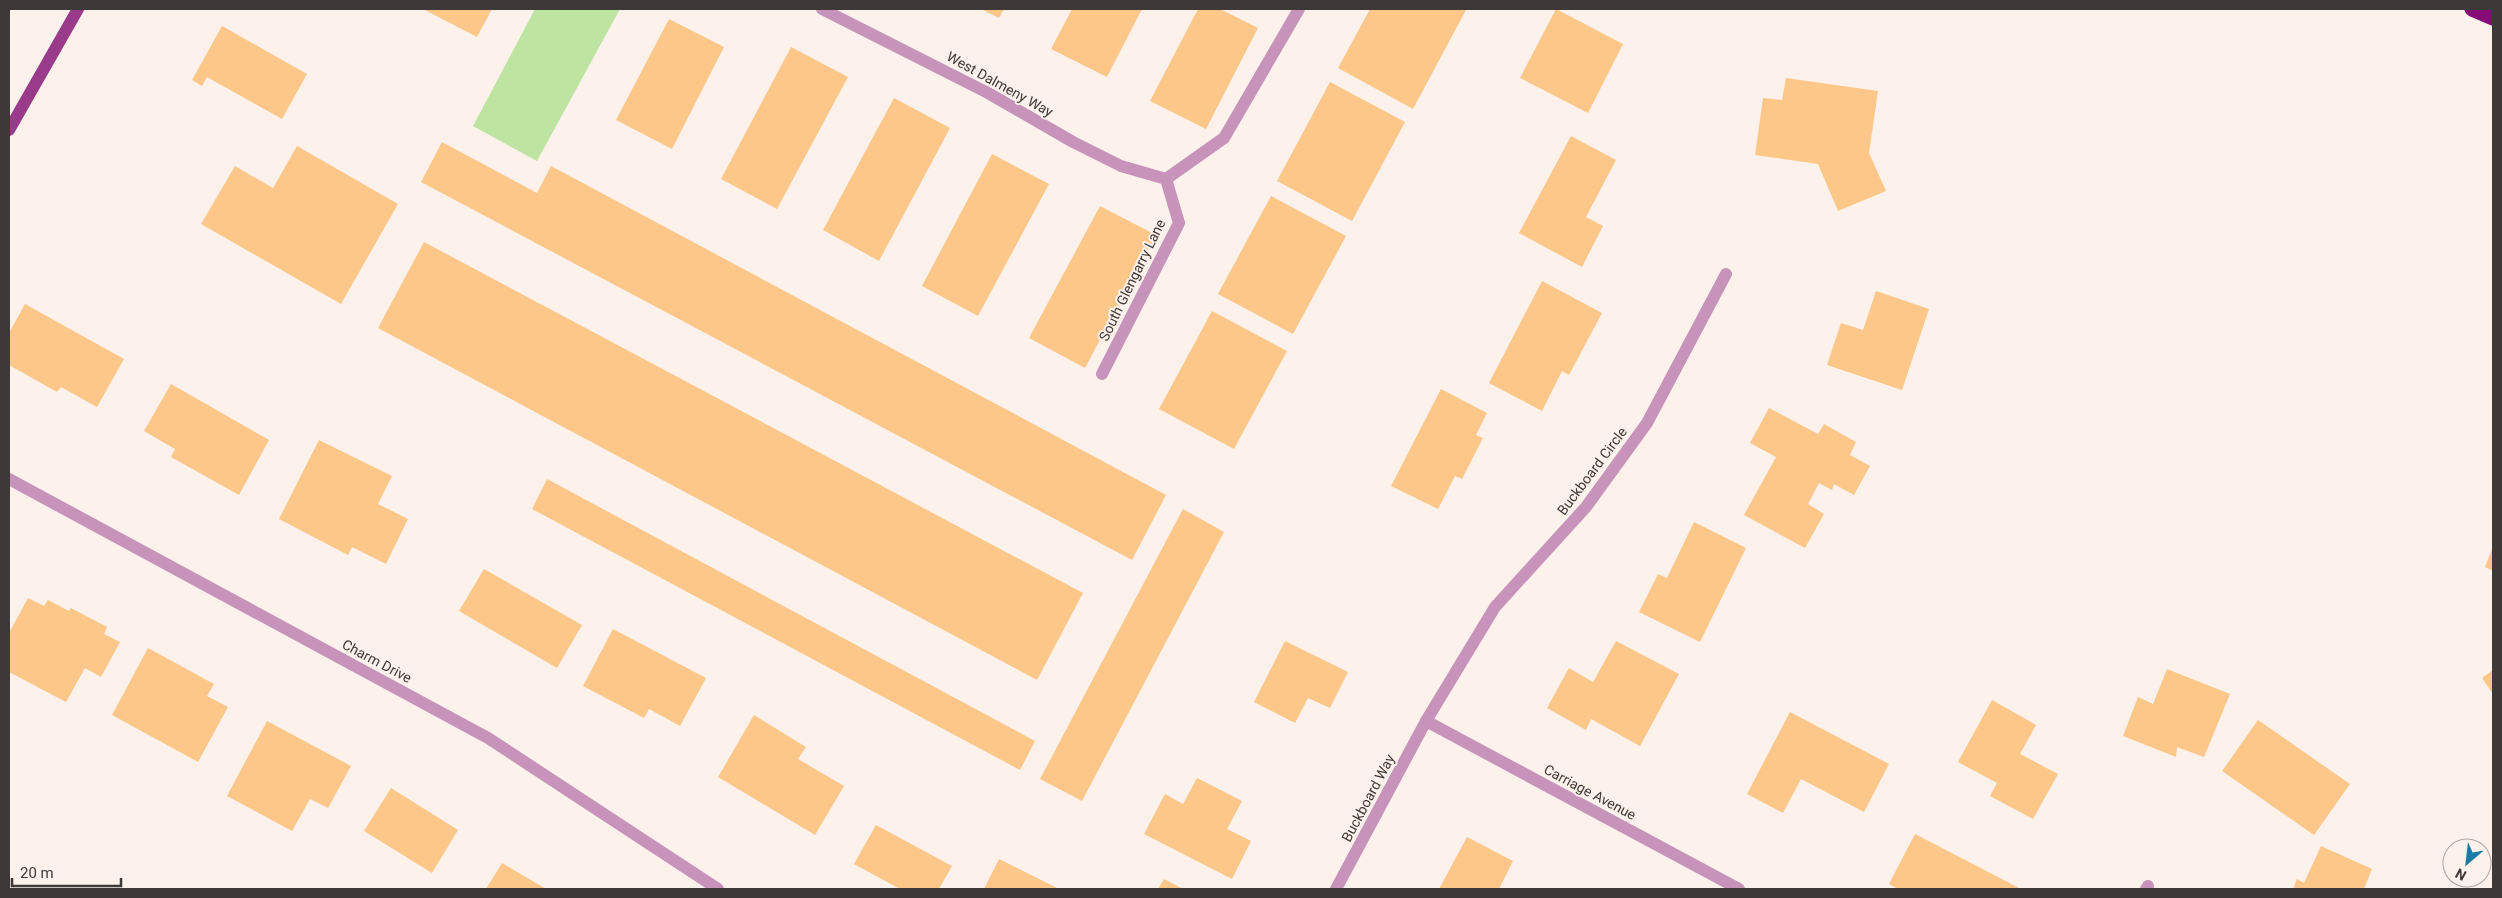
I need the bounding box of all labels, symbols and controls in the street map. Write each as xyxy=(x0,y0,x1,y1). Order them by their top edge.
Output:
street label: West Dalmeny Way xyxy=(944,48,1056,120)
street label: South Glengarry Lane xyxy=(1096,217,1168,343)
street label: Buckboard Circle xyxy=(1554,424,1630,518)
street label: Charm Drive xyxy=(340,636,414,686)
street label: Buckboard Way xyxy=(1338,751,1398,844)
street label: Carriage Avenue xyxy=(1541,761,1639,823)
north arrow xyxy=(2442,838,2492,888)
scale bar xyxy=(12,856,121,888)
text: 20 m xyxy=(20,864,54,882)
text: N xyxy=(2453,865,2469,884)

